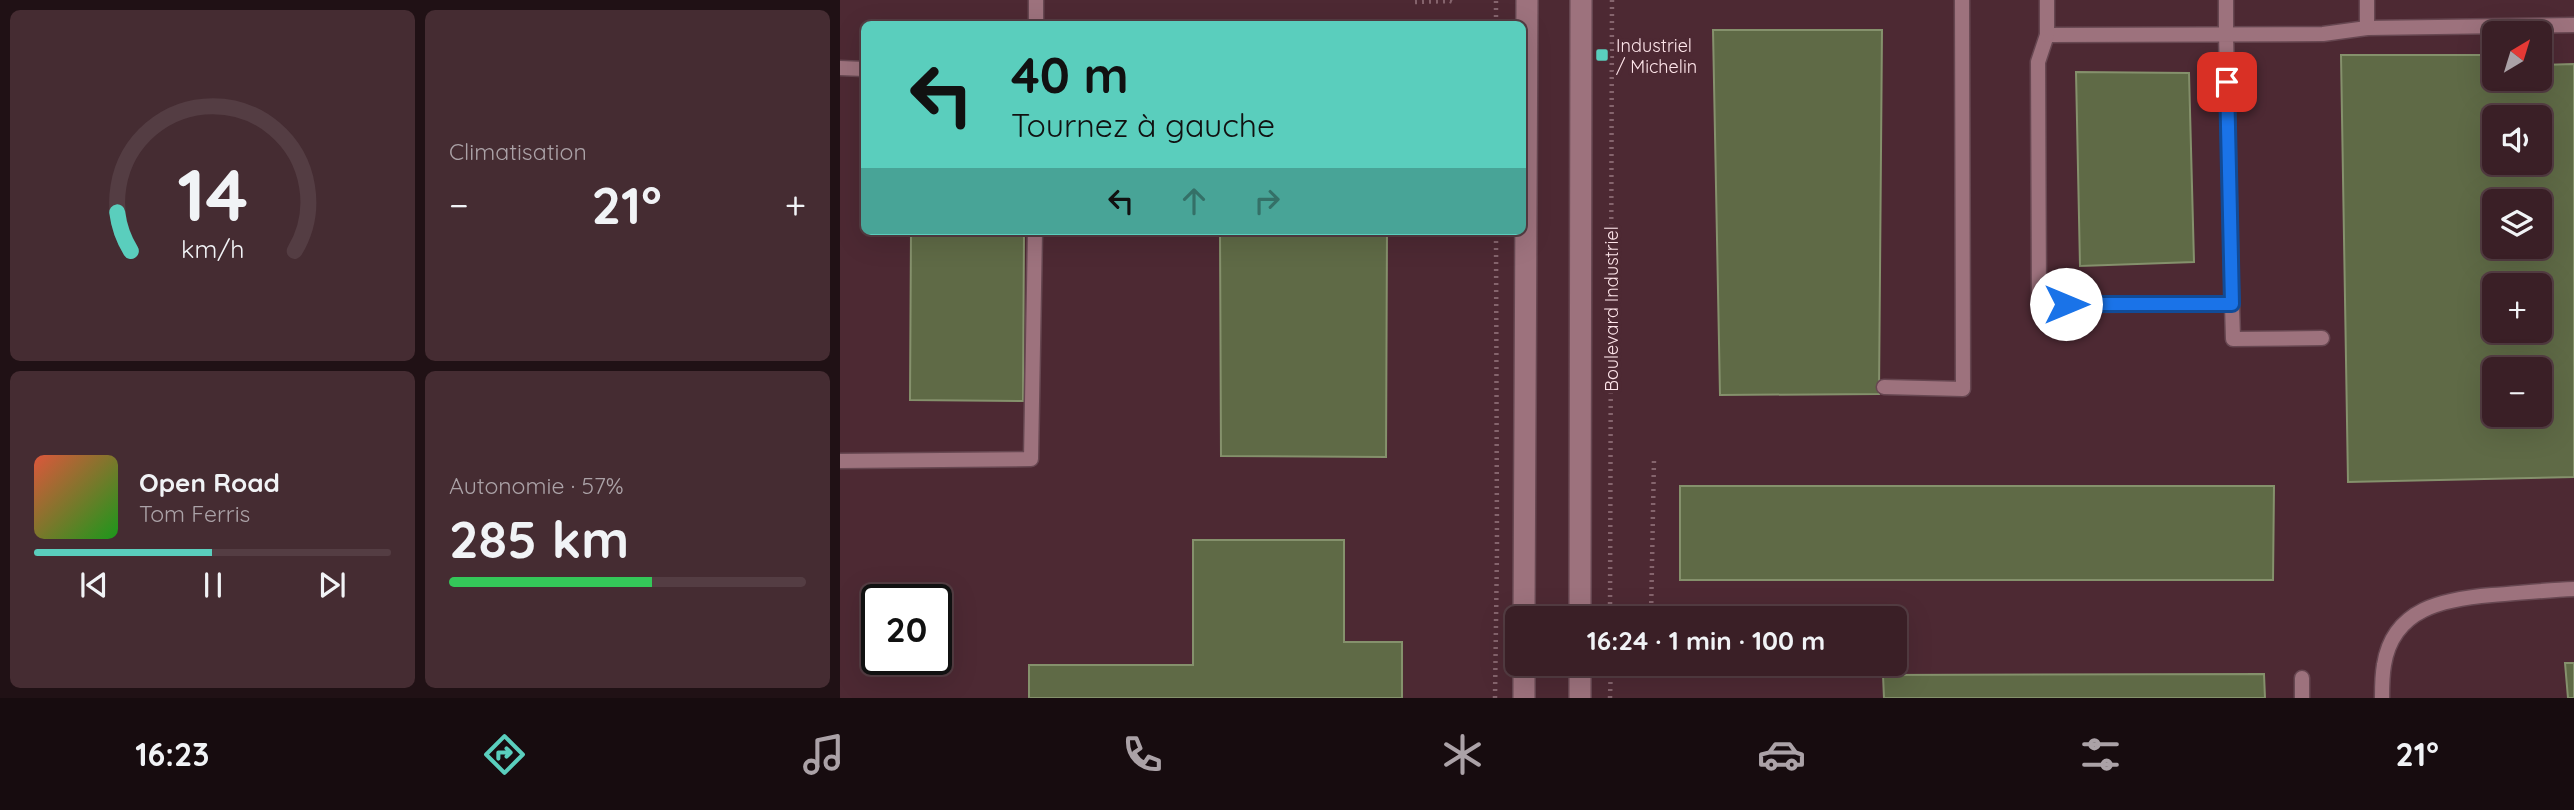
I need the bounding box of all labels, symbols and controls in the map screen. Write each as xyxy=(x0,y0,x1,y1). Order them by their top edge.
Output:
north arrow xyxy=(2482,21,2552,91)
map controls xyxy=(2482,21,2552,427)
place label: Industriel / Michelin xyxy=(1616,34,1697,78)
text: 40 m xyxy=(1011,44,1129,105)
marker: Industriel / Michelin xyxy=(1594,47,1610,63)
icon: left xyxy=(896,49,987,140)
pin xyxy=(2197,52,2257,112)
icon: arrive xyxy=(2208,63,2246,101)
text: Tournez à gauche xyxy=(1011,105,1275,145)
button: sound xyxy=(2482,105,2552,175)
text: Climatisation xyxy=(449,137,587,166)
text: 14 xyxy=(177,149,248,240)
text: 21° xyxy=(592,172,662,237)
text: − xyxy=(449,181,469,229)
text: + xyxy=(785,181,806,229)
icon: left xyxy=(1102,182,1140,220)
icon: ahead xyxy=(1175,182,1213,220)
icon: right xyxy=(1248,182,1286,220)
button: layers xyxy=(2482,189,2552,259)
street label: Boulevard Industriel xyxy=(1600,226,1623,392)
text: km/h xyxy=(181,233,244,264)
position arrow xyxy=(2029,267,2103,341)
button: + xyxy=(2482,273,2552,343)
button: − xyxy=(2482,357,2552,427)
text: Open Road xyxy=(139,466,280,499)
text: Autonomie · 57% xyxy=(449,471,624,500)
text: Tom Ferris xyxy=(139,499,250,528)
text: 285 km xyxy=(449,506,629,571)
icon: previous xyxy=(75,566,113,604)
icon: pause xyxy=(194,566,232,604)
icon: next xyxy=(313,566,351,604)
speed limit sign: 20 xyxy=(861,584,952,675)
text: 16:24 · 1 min · 100 m xyxy=(1587,624,1825,657)
icon: directions xyxy=(480,730,529,779)
icon: music xyxy=(799,730,848,779)
icon: phone xyxy=(1118,730,1167,779)
icon: climate xyxy=(1438,730,1487,779)
icon: car xyxy=(1757,730,1806,779)
icon: filters xyxy=(2076,730,2125,779)
text: 16:23 xyxy=(135,734,209,774)
text: 21° xyxy=(2396,734,2439,774)

